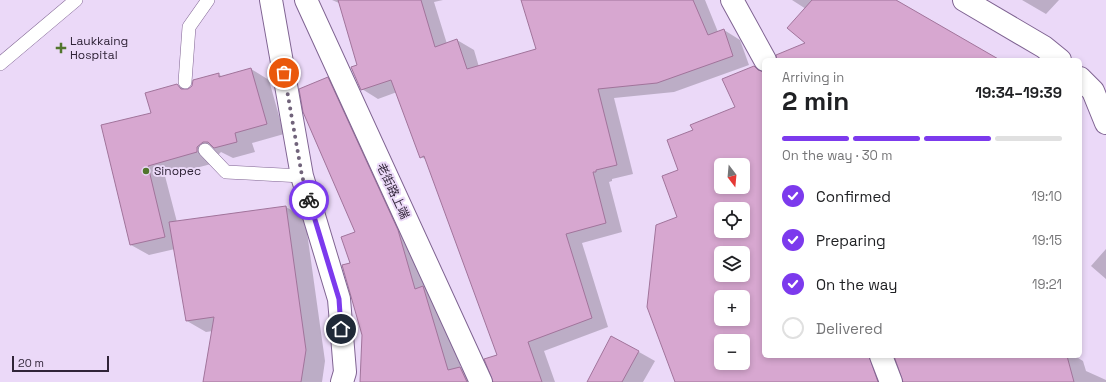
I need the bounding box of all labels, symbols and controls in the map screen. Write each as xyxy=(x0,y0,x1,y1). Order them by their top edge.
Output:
place label: Laukkaing Hospital xyxy=(70,33,128,63)
marker: Laukkaing Hospital xyxy=(55,42,67,54)
pin xyxy=(267,56,301,90)
icon: bag xyxy=(273,62,295,84)
text: Arriving in xyxy=(782,69,844,86)
text: 19:34–19:39 xyxy=(975,83,1062,102)
text: 2 min xyxy=(782,84,849,118)
text: On the way · 30 m xyxy=(782,147,892,164)
north arrow xyxy=(714,158,750,194)
map controls xyxy=(714,158,750,370)
street label: 老街路上端 xyxy=(373,160,413,222)
place label: Sinopec xyxy=(154,163,201,179)
marker: Sinopec xyxy=(141,166,151,176)
courier xyxy=(289,180,329,220)
icon: check xyxy=(782,185,804,207)
text: Confirmed xyxy=(816,187,891,206)
text: 19:10 xyxy=(1032,188,1062,205)
icon: bike xyxy=(298,189,320,211)
button: locate xyxy=(714,202,750,238)
icon: check xyxy=(782,229,804,251)
text: Preparing xyxy=(816,231,886,250)
text: 19:15 xyxy=(1032,232,1062,249)
button: layers xyxy=(714,246,750,282)
icon: check xyxy=(782,273,804,295)
text: On the way xyxy=(816,275,897,294)
text: 19:21 xyxy=(1032,276,1062,293)
button: + xyxy=(714,290,750,326)
pin xyxy=(324,312,358,346)
icon: home xyxy=(330,318,352,340)
text: Delivered xyxy=(816,319,883,338)
button: − xyxy=(714,334,750,370)
scale bar xyxy=(12,354,109,373)
text: 20 m xyxy=(18,356,44,370)

